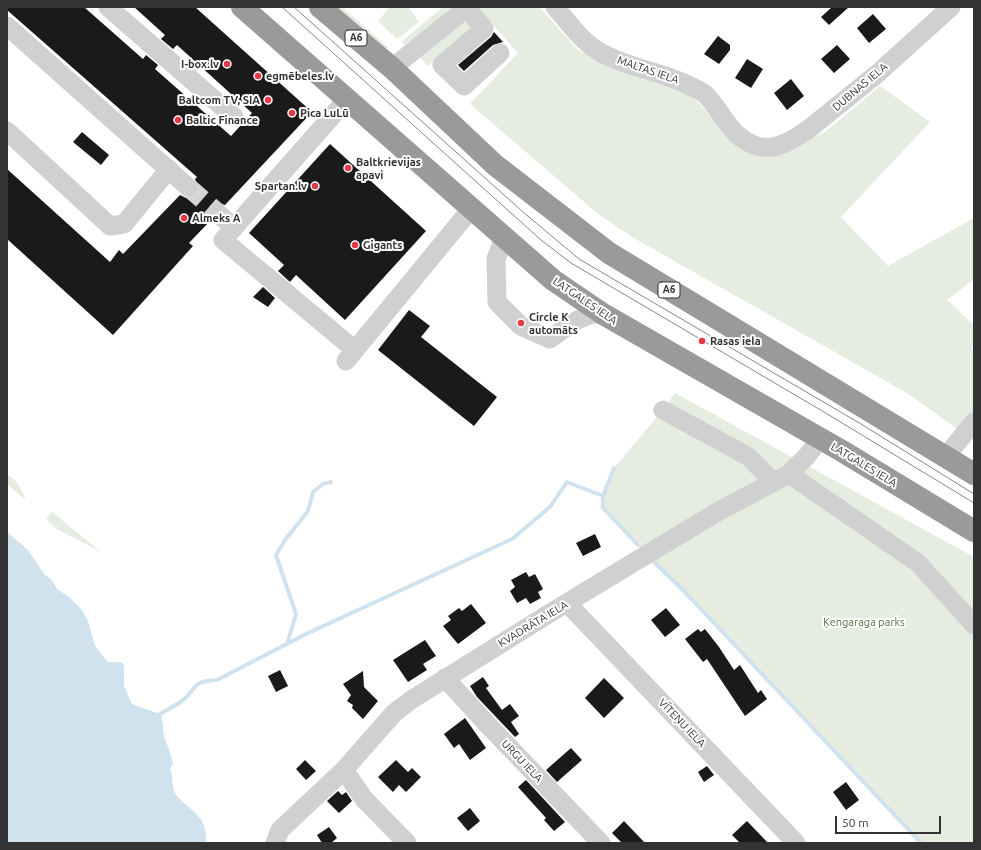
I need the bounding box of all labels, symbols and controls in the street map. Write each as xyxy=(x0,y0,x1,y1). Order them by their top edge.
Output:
road number: A6 xyxy=(345,30,367,46)
street label: MALTAS IELA xyxy=(615,53,681,87)
place label: I-box.lv xyxy=(181,57,219,71)
marker: I-box.lv xyxy=(222,59,232,69)
street label: DUBNAS IELA xyxy=(830,60,890,114)
place label: egmēbeles.lv xyxy=(266,69,334,83)
marker: egmēbeles.lv xyxy=(253,71,263,81)
place label: Baltcom TV, SIA xyxy=(179,93,260,107)
marker: Baltcom TV, SIA xyxy=(263,95,273,105)
place label: Pica LuLū xyxy=(300,106,349,120)
marker: Pica LuLū xyxy=(287,108,297,118)
place label: Baltic Finance xyxy=(186,113,258,127)
marker: Baltic Finance xyxy=(173,115,183,125)
place label: Baltkrievijas apavi xyxy=(356,155,421,181)
marker: Baltkrievijas apavi xyxy=(343,163,353,173)
place label: Spartan.lv xyxy=(255,179,307,193)
marker: Spartan.lv xyxy=(310,181,320,191)
place label: Almeks A xyxy=(192,211,241,225)
marker: Almeks A xyxy=(179,213,189,223)
place label: Gigants xyxy=(363,238,402,252)
marker: Gigants xyxy=(350,240,360,250)
street label: LATGALES IELA xyxy=(550,275,620,327)
road number: A6 xyxy=(658,282,680,298)
place label: Circle K automāts xyxy=(529,310,578,336)
marker: Circle K automāts xyxy=(516,318,526,328)
place label: Rasas iela xyxy=(710,334,761,348)
marker: Rasas iela xyxy=(697,336,707,346)
street label: LATGALES IELA xyxy=(828,440,900,490)
street label: KVADRĀTA IELA xyxy=(496,598,570,650)
park label: Ķengaraga parks xyxy=(823,615,905,629)
street label: VĪTEŅU IELA xyxy=(656,696,708,750)
street label: URGU IELA xyxy=(499,737,545,785)
scale bar xyxy=(837,808,943,834)
text: 50 m xyxy=(842,816,869,829)

